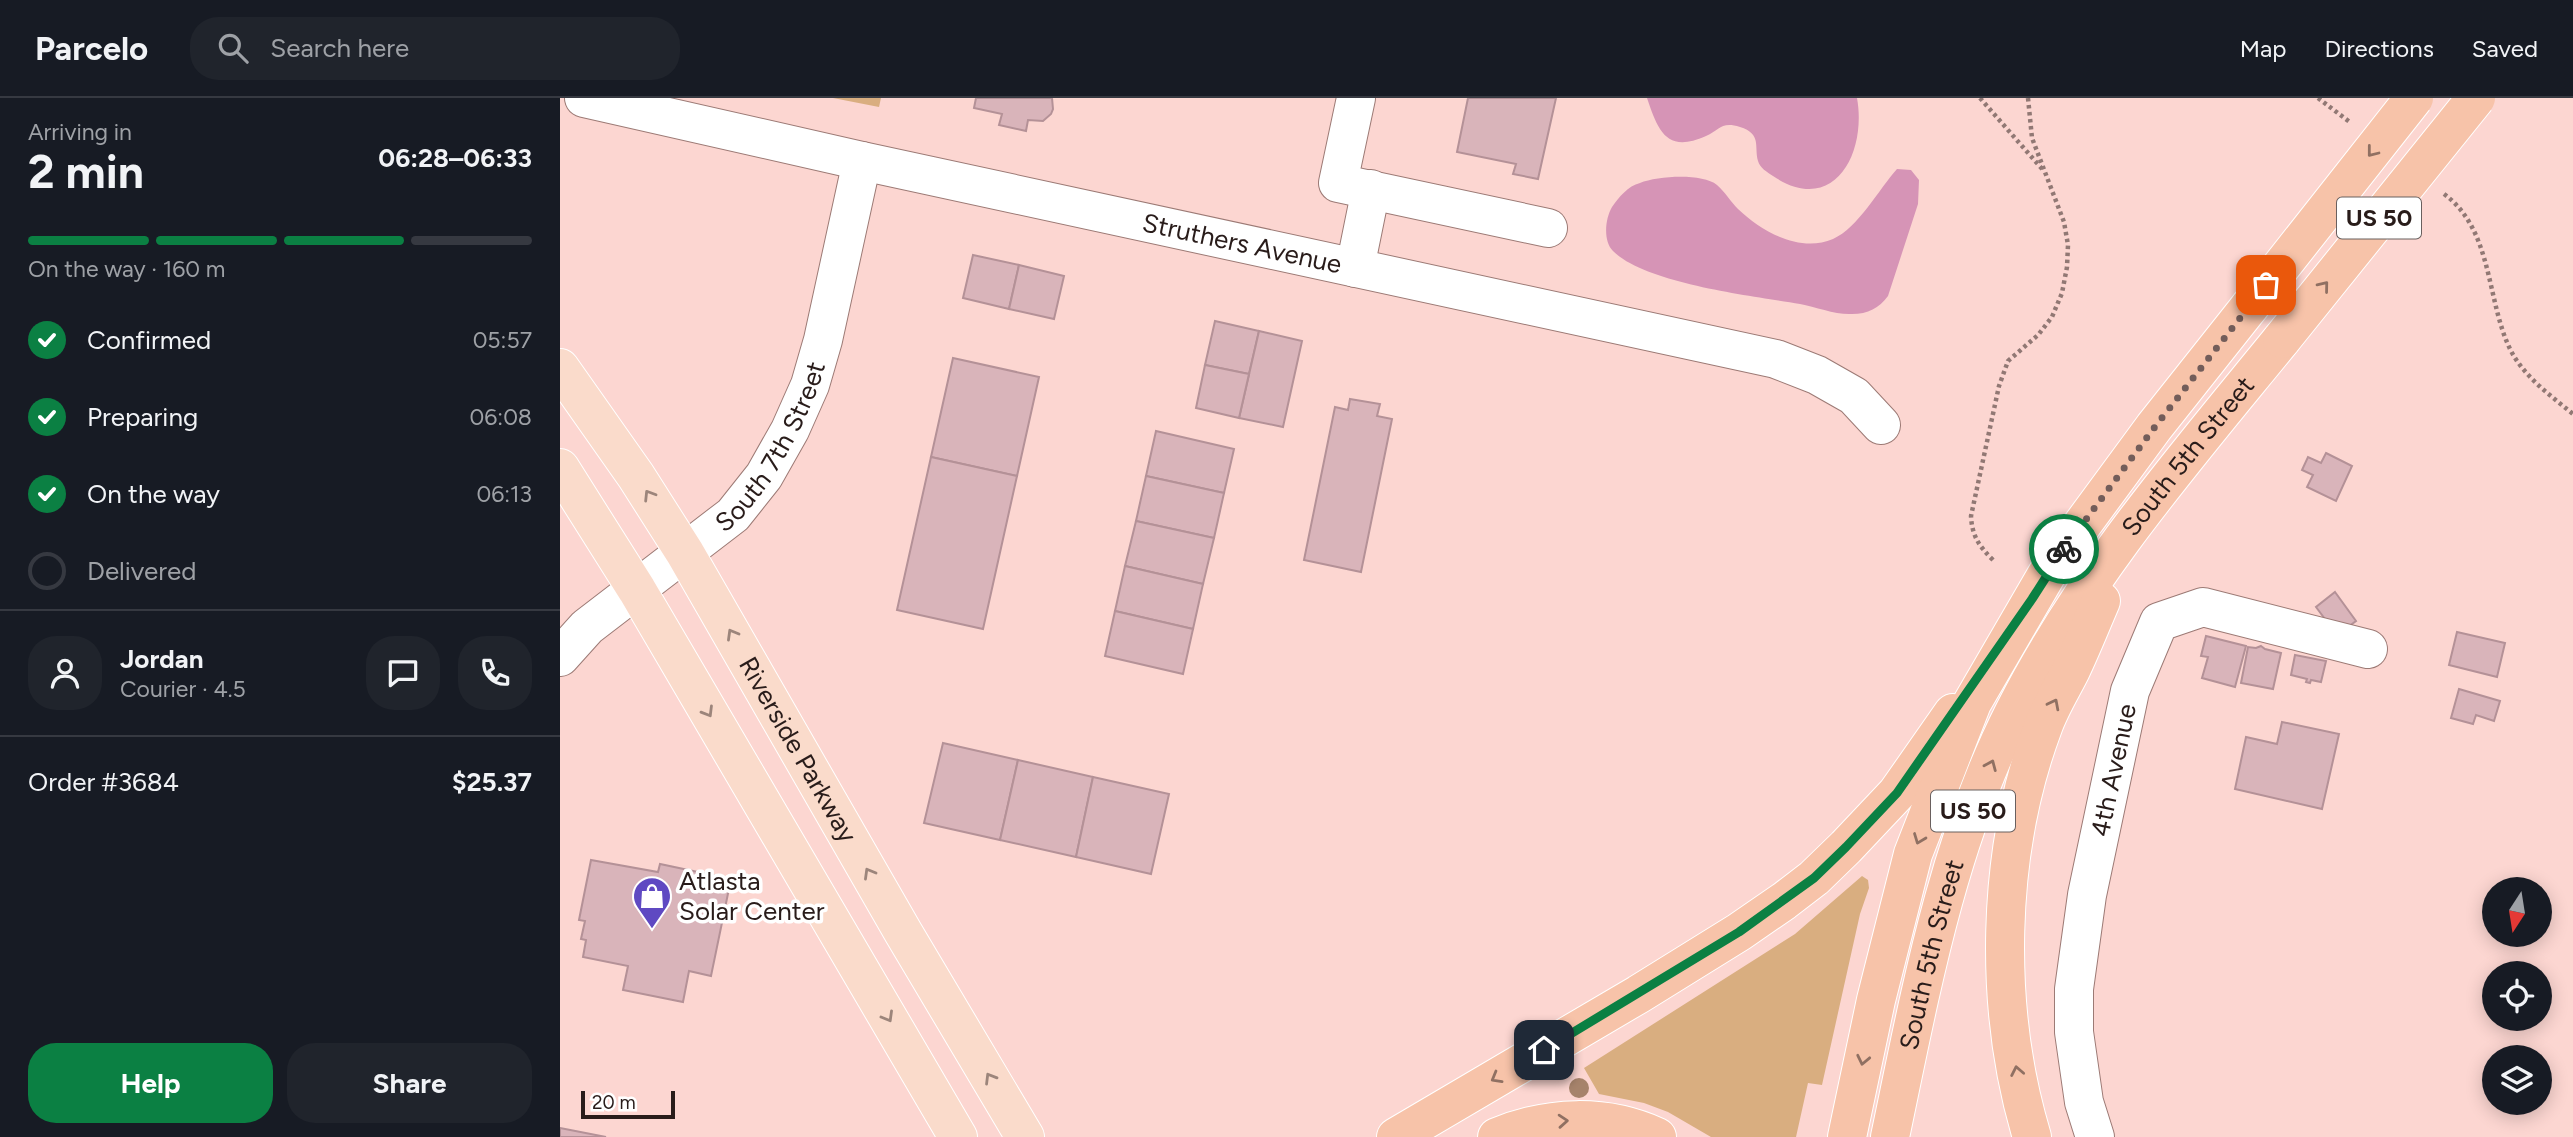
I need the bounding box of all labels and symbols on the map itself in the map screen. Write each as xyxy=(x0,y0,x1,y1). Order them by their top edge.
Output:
one-way arrow xyxy=(2368,143,2380,156)
road number: US 50 xyxy=(2337,198,2421,238)
street label: Struthers Avenue xyxy=(1140,206,1345,280)
pin xyxy=(2236,255,2296,315)
one-way arrow xyxy=(2316,281,2329,293)
street label: South 7th Street xyxy=(709,358,832,539)
street label: South 5th Street xyxy=(2114,370,2261,542)
one-way arrow xyxy=(644,490,657,503)
courier xyxy=(2029,514,2099,584)
one-way arrow xyxy=(727,628,740,641)
street label: Riverside Parkway xyxy=(732,651,864,848)
one-way arrow xyxy=(2046,699,2059,711)
street label: 4th Avenue xyxy=(2084,701,2143,839)
one-way arrow xyxy=(700,705,713,718)
one-way arrow xyxy=(1983,759,1997,772)
road number: US 50 xyxy=(1931,790,2015,832)
one-way arrow xyxy=(1914,833,1928,845)
street label: South 5th Street xyxy=(1893,855,1971,1053)
place label: Atlasta Solar Center xyxy=(679,865,825,927)
one-way arrow xyxy=(865,868,878,881)
shop icon: Atlasta Solar Center xyxy=(631,875,673,930)
north arrow xyxy=(2482,877,2552,947)
one-way arrow xyxy=(880,1009,893,1022)
pin xyxy=(1514,1020,1574,1080)
one-way arrow xyxy=(1857,1054,1872,1066)
one-way arrow xyxy=(2010,1065,2025,1077)
one-way arrow xyxy=(1490,1070,1503,1083)
one-way arrow xyxy=(985,1073,998,1086)
scale bar xyxy=(581,1088,676,1120)
one-way arrow xyxy=(1557,1113,1568,1128)

